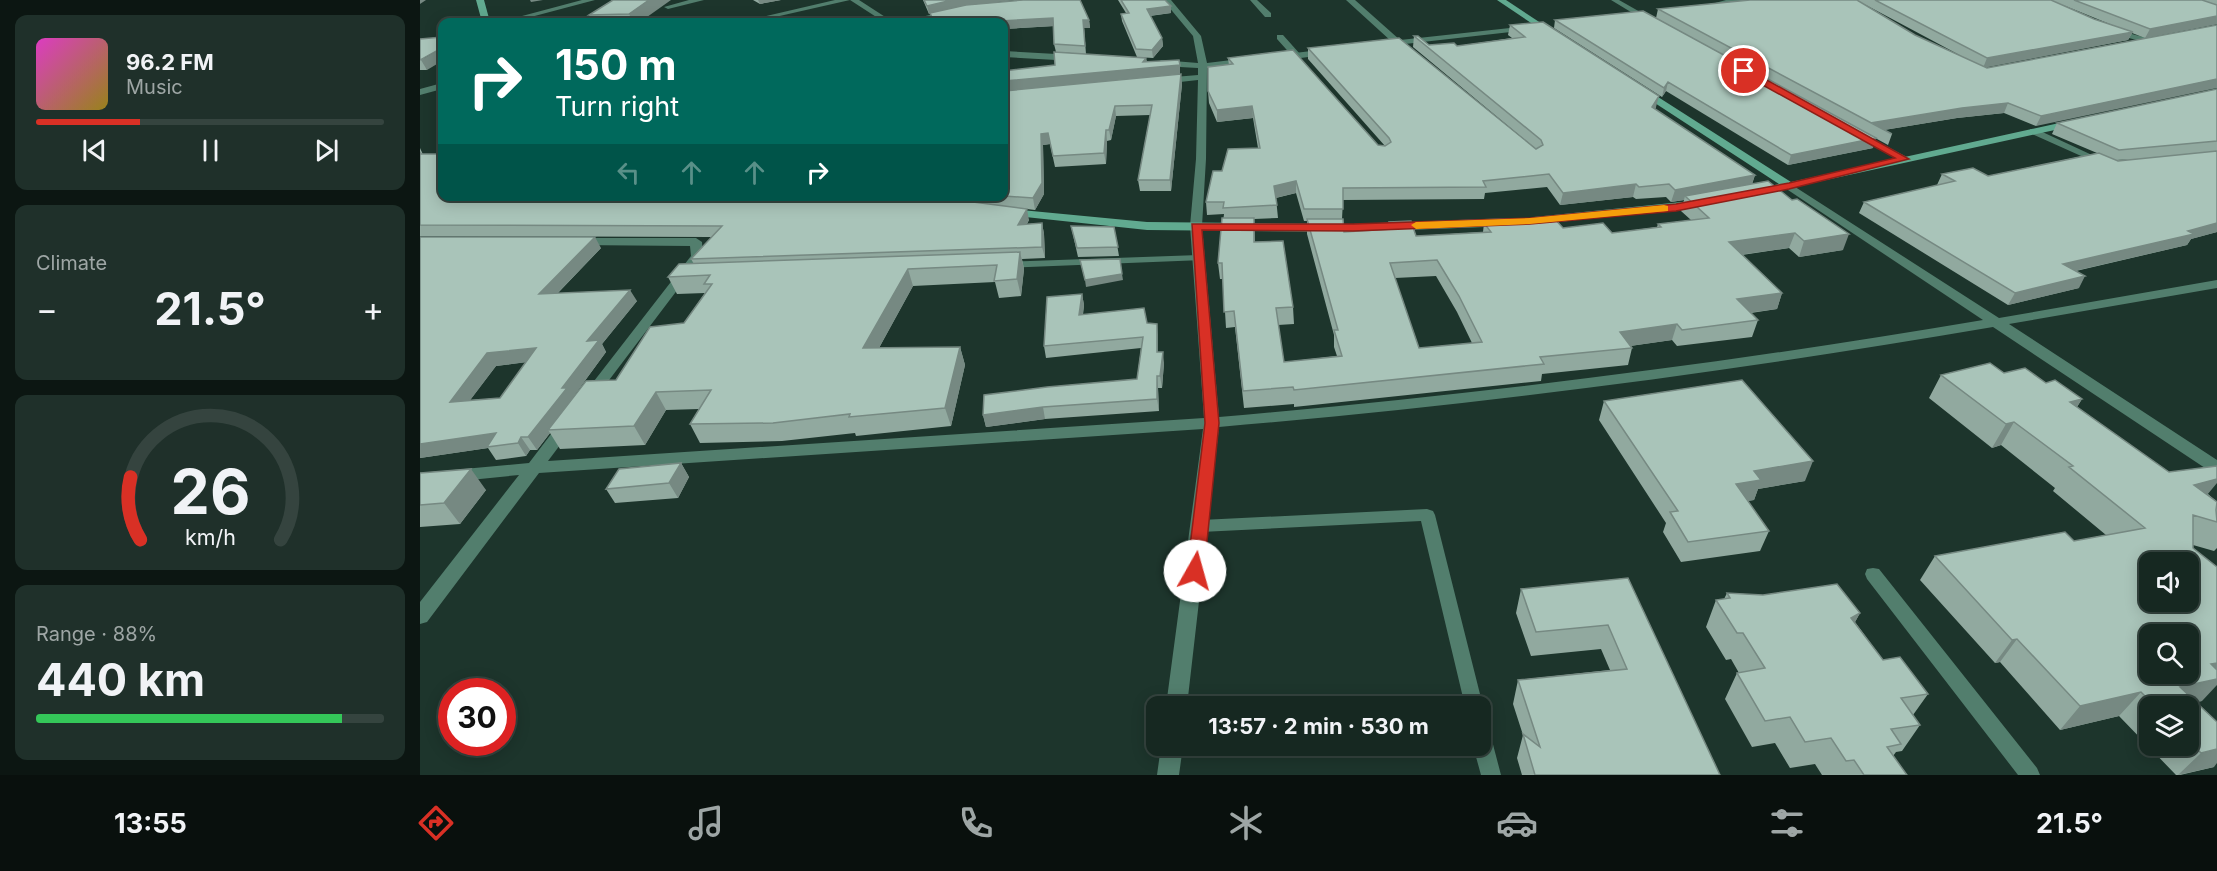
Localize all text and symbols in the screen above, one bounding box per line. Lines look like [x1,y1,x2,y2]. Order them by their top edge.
text: 150 m [555,39,677,90]
icon: right [456,42,534,120]
pin [1718,45,1769,96]
text: 96.2 FM [126,49,214,75]
icon: arrive [1727,54,1760,87]
text: Music [126,75,183,99]
text: Turn right [555,90,679,123]
icon: previous [78,134,111,167]
icon: pause [194,134,227,167]
icon: next [310,134,343,167]
icon: left [612,156,645,189]
icon: ahead [675,156,708,189]
icon: ahead [738,156,771,189]
icon: right [801,156,834,189]
text: Climate [36,251,107,275]
text: 21.5° [154,281,266,336]
text: − [36,289,58,329]
text: + [362,289,384,329]
text: 26 [170,454,250,529]
text: km/h [185,524,235,550]
position arrow [1163,539,1227,603]
map controls [2139,552,2199,756]
button: sound [2139,552,2199,612]
text: Range · 88% [36,622,157,646]
button: search [2139,624,2199,684]
text: 440 km [36,652,205,707]
speed limit sign: 30 [438,678,516,756]
button: layers [2139,696,2199,756]
text: 13:57 · 2 min · 530 m [1208,713,1429,739]
icon: directions [415,802,457,844]
icon: music [685,802,727,844]
icon: phone [955,802,997,844]
icon: climate [1225,802,1267,844]
icon: car [1496,802,1538,844]
icon: filters [1766,802,1808,844]
text: 13:55 [114,807,187,840]
text: 21.5° [2036,807,2103,840]

